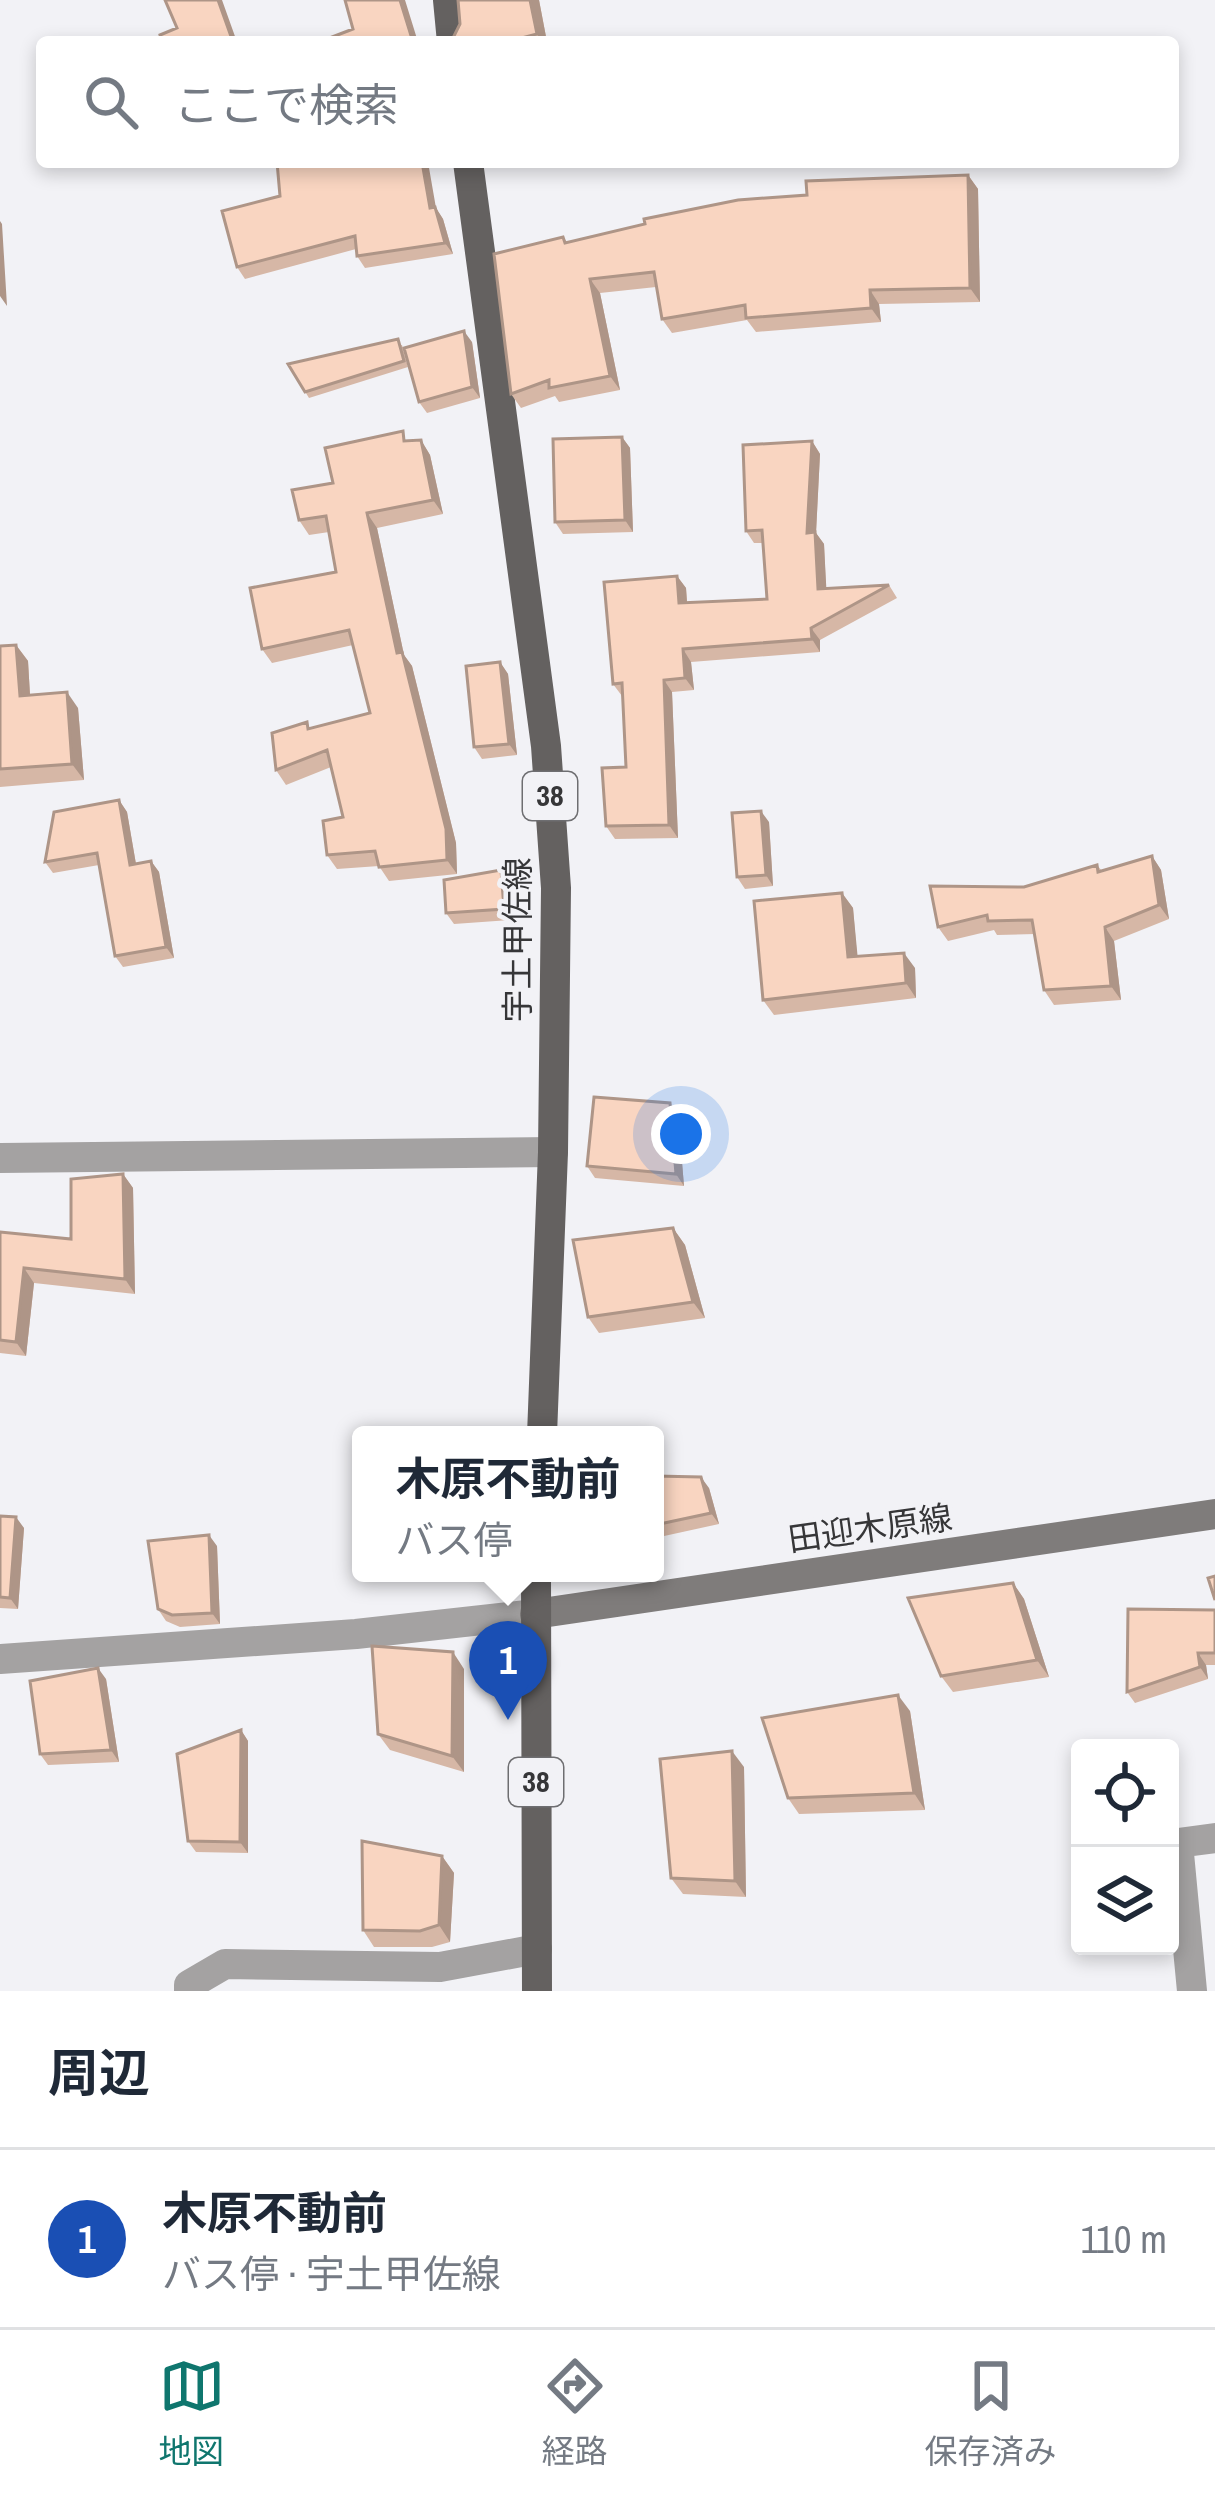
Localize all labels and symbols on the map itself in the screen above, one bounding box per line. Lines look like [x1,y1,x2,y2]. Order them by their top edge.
road number: 38 [523,772,577,820]
street label: 宇土甲佐線 [495,858,539,1023]
your location [651,1104,711,1164]
street label: 田迎木原線 [785,1495,955,1561]
pin: 1 [469,1621,547,1720]
road number: 38 [509,1758,563,1806]

